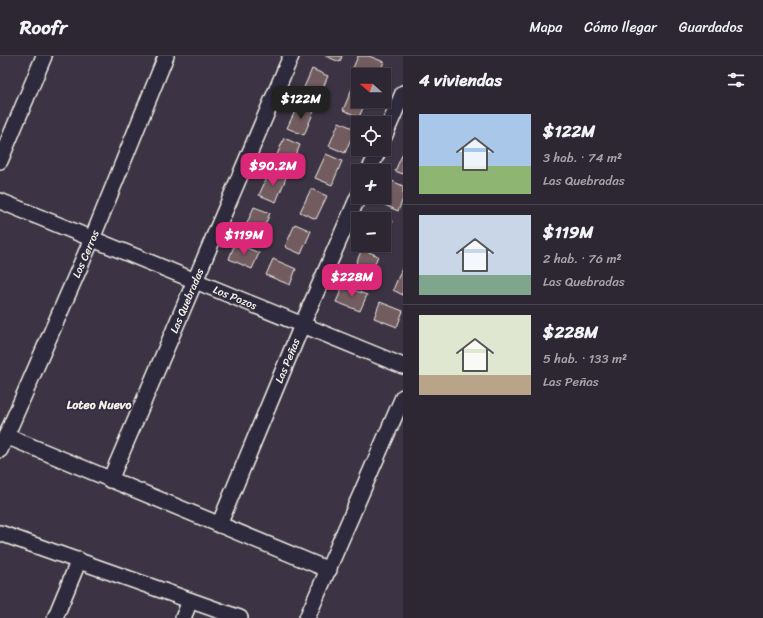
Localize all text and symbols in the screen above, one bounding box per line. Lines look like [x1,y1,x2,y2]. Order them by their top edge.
text: Roofr [20,11,67,44]
text: Mapa [529,15,562,40]
text: Cómo llegar [584,15,657,40]
text: Guardados [679,15,743,40]
text: 4 viviendas [419,65,502,95]
north arrow [351,68,391,108]
map controls [351,68,391,252]
icon: filters [725,69,747,91]
pin: $122M [273,86,329,120]
text: $122M [281,87,321,110]
button: locate [351,116,391,156]
text: $122M [543,116,595,146]
icon: home [451,130,499,178]
text: 3 hab. · 74 m² [543,146,622,169]
pin: $90.2M [240,153,306,187]
text: $90.2M [250,154,296,177]
button: + [351,164,391,204]
text: Las Quebradas [543,169,625,192]
button: − [351,212,391,252]
text: $119M [543,217,593,247]
pin: $119M [216,222,272,256]
text: $119M [225,223,263,246]
street label: Los Cerros [67,226,105,281]
icon: home [451,231,499,279]
text: 2 hab. · 76 m² [543,247,622,270]
street label: Las Quebradas [164,264,209,336]
pin: $228M [324,264,380,298]
text: $228M [331,265,373,288]
text: Las Quebradas [543,270,625,293]
street label: Los Pozos [210,280,260,315]
text: $228M [543,317,598,347]
icon: home [451,331,499,379]
street label: Las Peñas [269,334,305,386]
text: 5 hab. · 133 m² [543,347,627,370]
text: Las Peñas [543,370,599,393]
district label: Loteo Nuevo [67,394,131,416]

